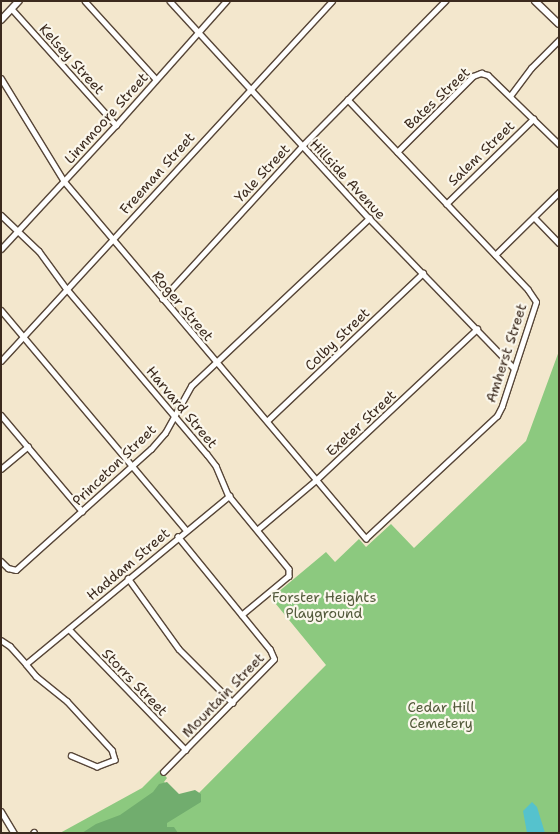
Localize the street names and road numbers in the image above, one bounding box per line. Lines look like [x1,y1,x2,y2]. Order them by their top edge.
street label: Kelsey Street [36,20,108,98]
street label: Bates Street [401,64,473,132]
street label: Linnmoore Street [61,69,151,167]
street label: Salem Street [444,117,518,189]
street label: Freeman Street [116,129,198,217]
street label: Hillside Avenue [307,135,389,223]
street label: Yale Street [231,140,293,206]
street label: Roger Street [149,267,217,345]
street label: Amherst Street [482,301,530,405]
street label: Colby Street [301,304,373,374]
street label: Harvard Street [143,363,221,451]
street label: Exeter Street [323,386,399,460]
street label: Princeton Street [69,421,159,509]
street label: Haddam Street [83,524,173,604]
street label: Storrs Street [99,645,171,719]
street label: Mountain Street [178,649,268,741]

